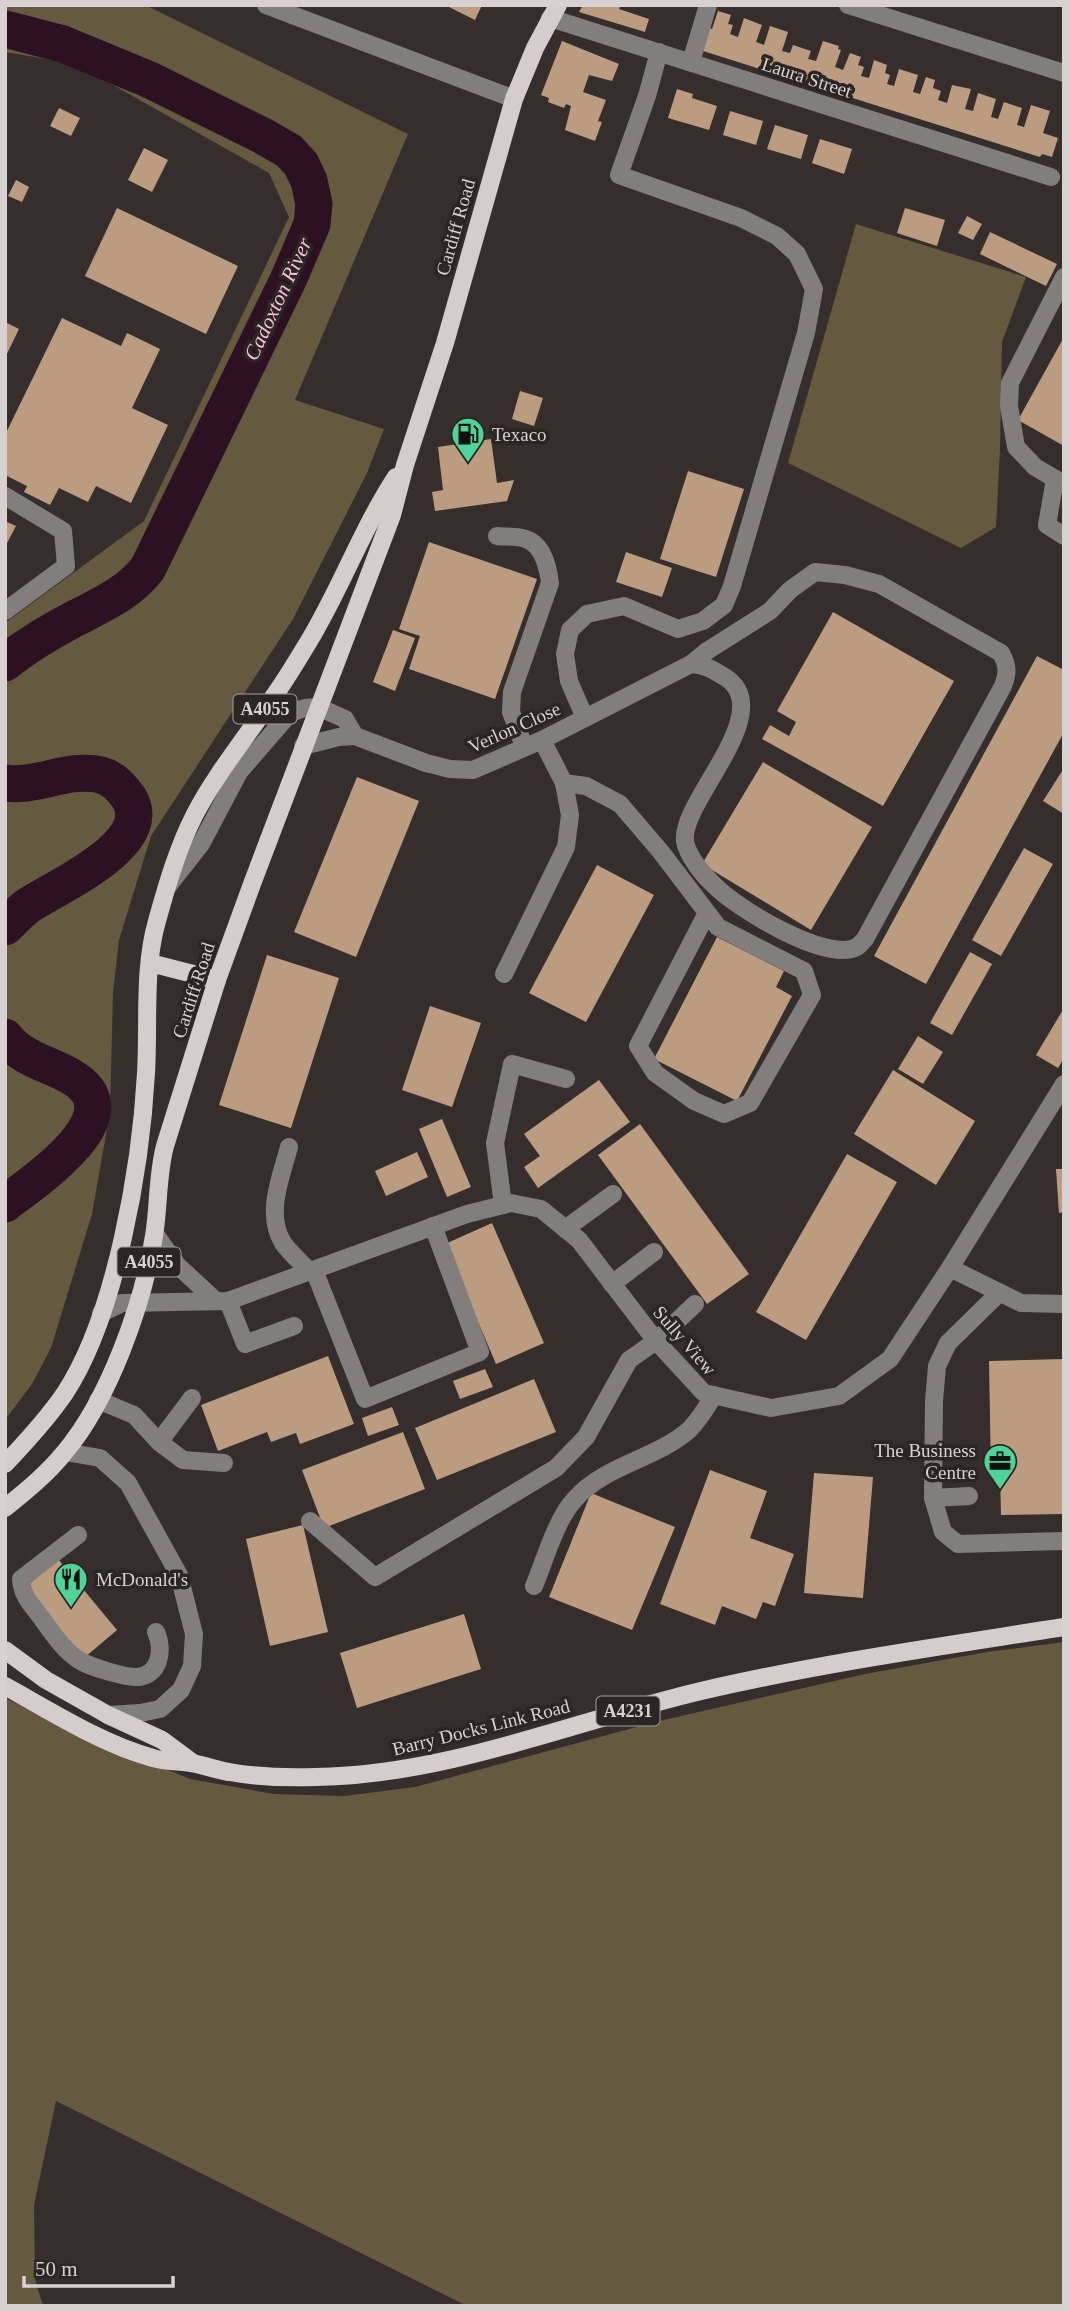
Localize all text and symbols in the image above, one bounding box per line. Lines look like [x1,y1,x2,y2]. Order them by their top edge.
street label: Laura Street [759,53,855,102]
street label: Cardiff Road [432,176,479,278]
water label: Cadoxton River [239,233,317,364]
fuel station icon: Texaco [449,415,487,464]
place label: Texaco [492,424,547,445]
road number: A4055 [233,694,296,724]
street label: Verlon Close [465,698,564,757]
street label: Cardiff Road [168,939,219,1041]
road number: A4055 [118,1247,180,1276]
street label: Sully View [649,1302,720,1379]
place label: The Business Centre [874,1440,976,1483]
office icon: The Business Centre [981,1442,1019,1491]
restaurant icon: McDonald's [52,1560,90,1609]
place label: McDonald's [96,1569,188,1590]
street label: Barry Docks Link Road [390,1695,572,1760]
road number: A4231 [596,1696,660,1726]
scale bar [24,2244,173,2288]
text: 50 m [35,2257,78,2281]

